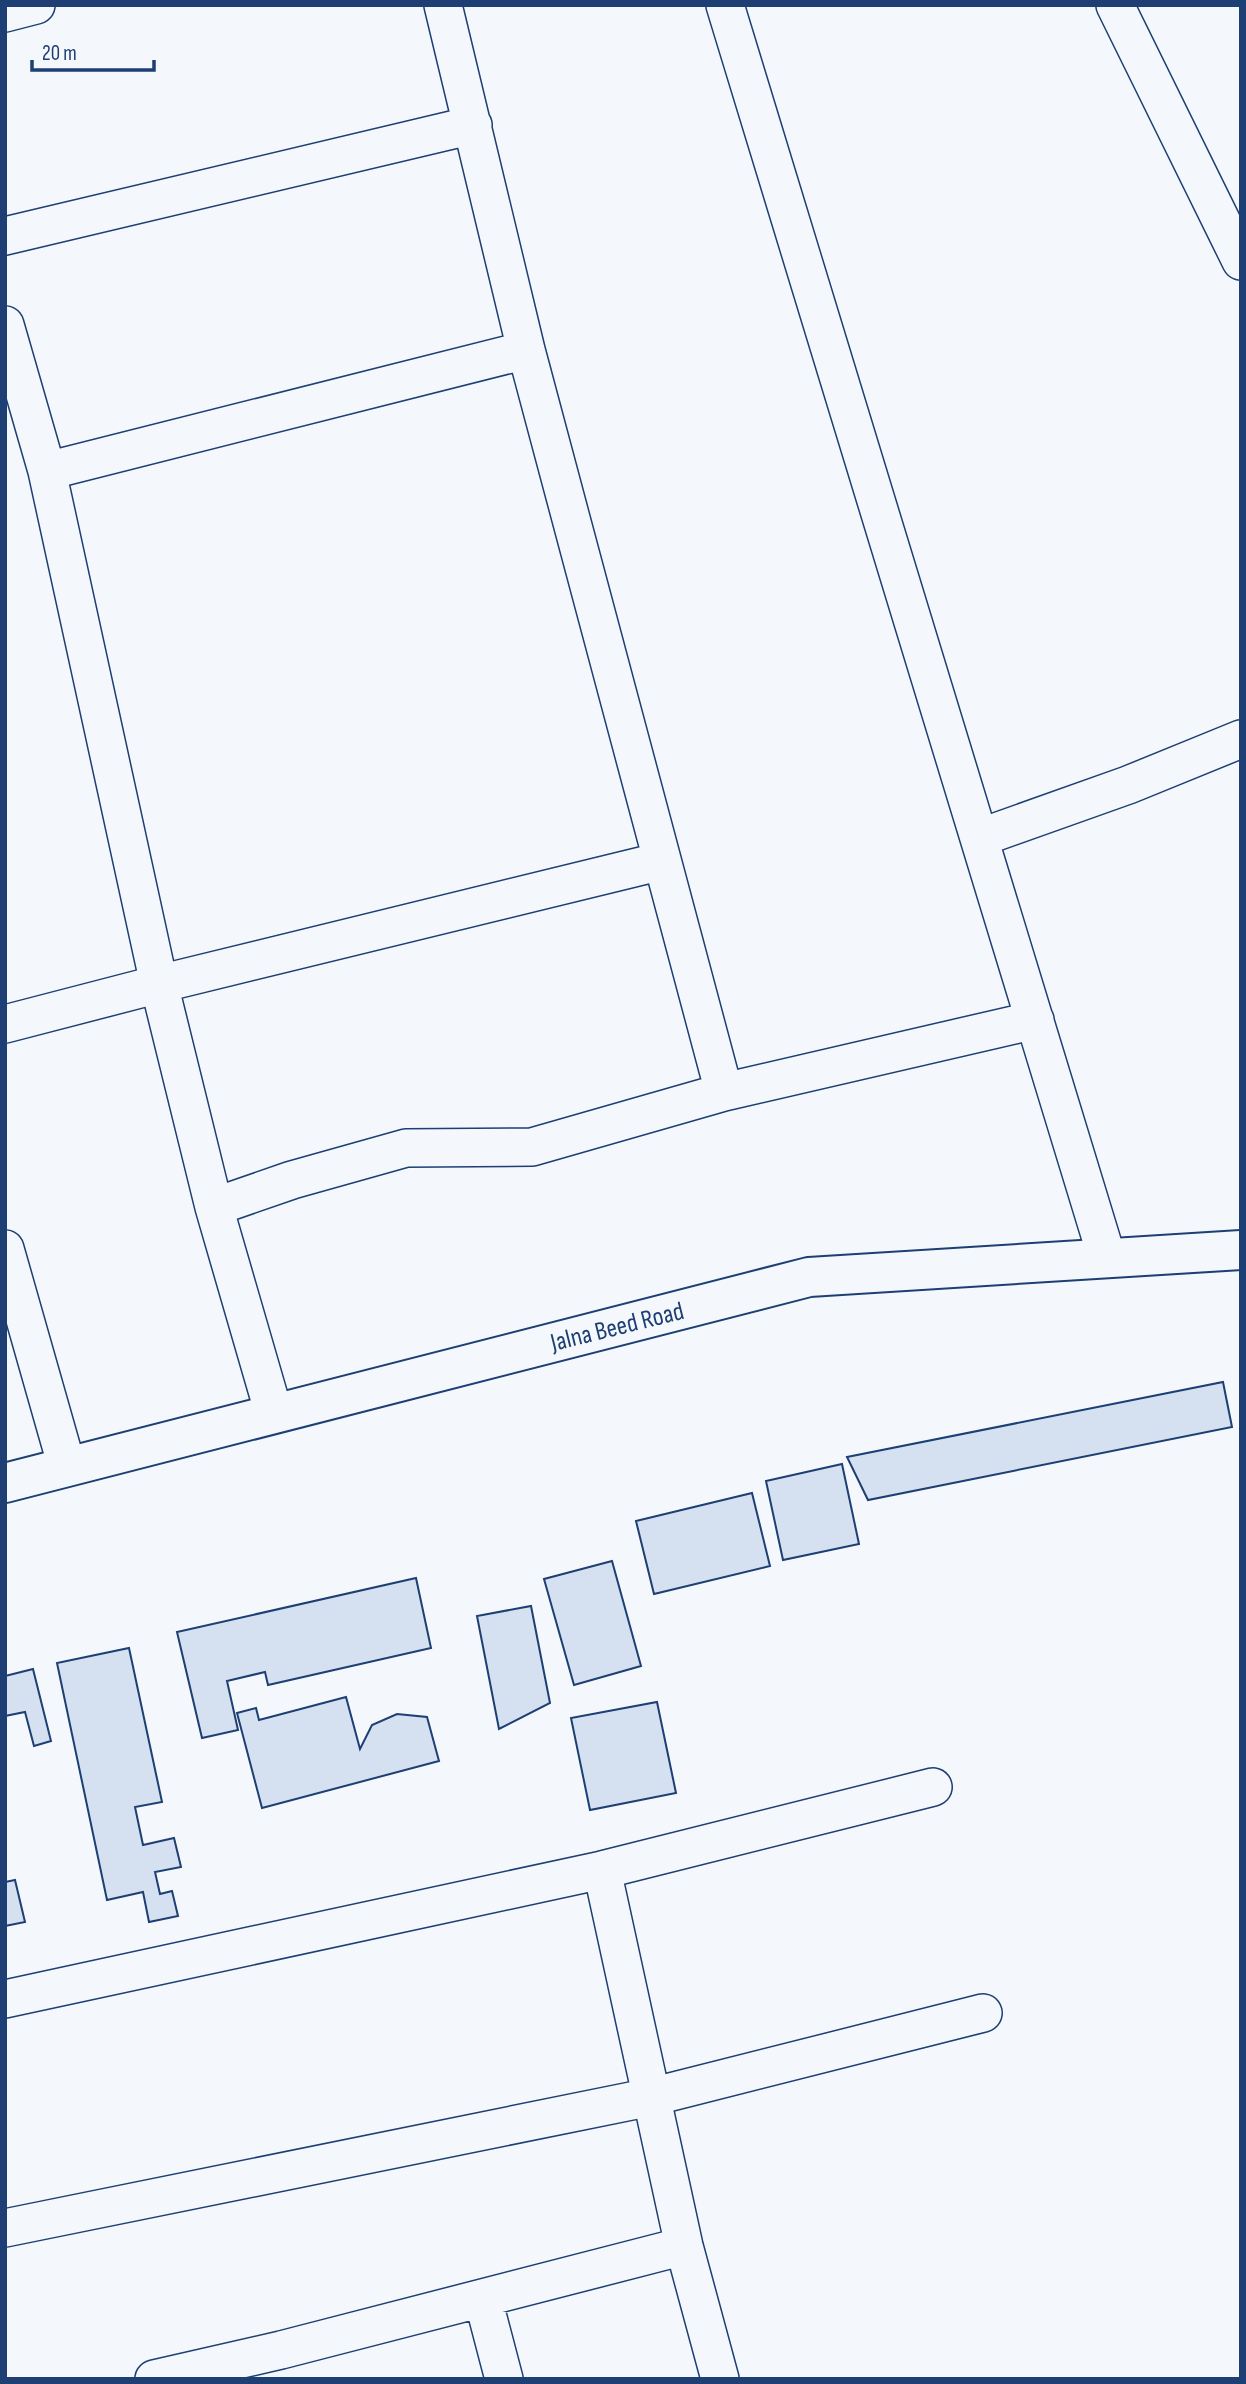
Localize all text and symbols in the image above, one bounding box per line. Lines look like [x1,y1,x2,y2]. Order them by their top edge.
scale bar [32,28,154,72]
text: 20 m [42,41,77,66]
street label: Jalna Beed Road [547,1296,687,1359]

